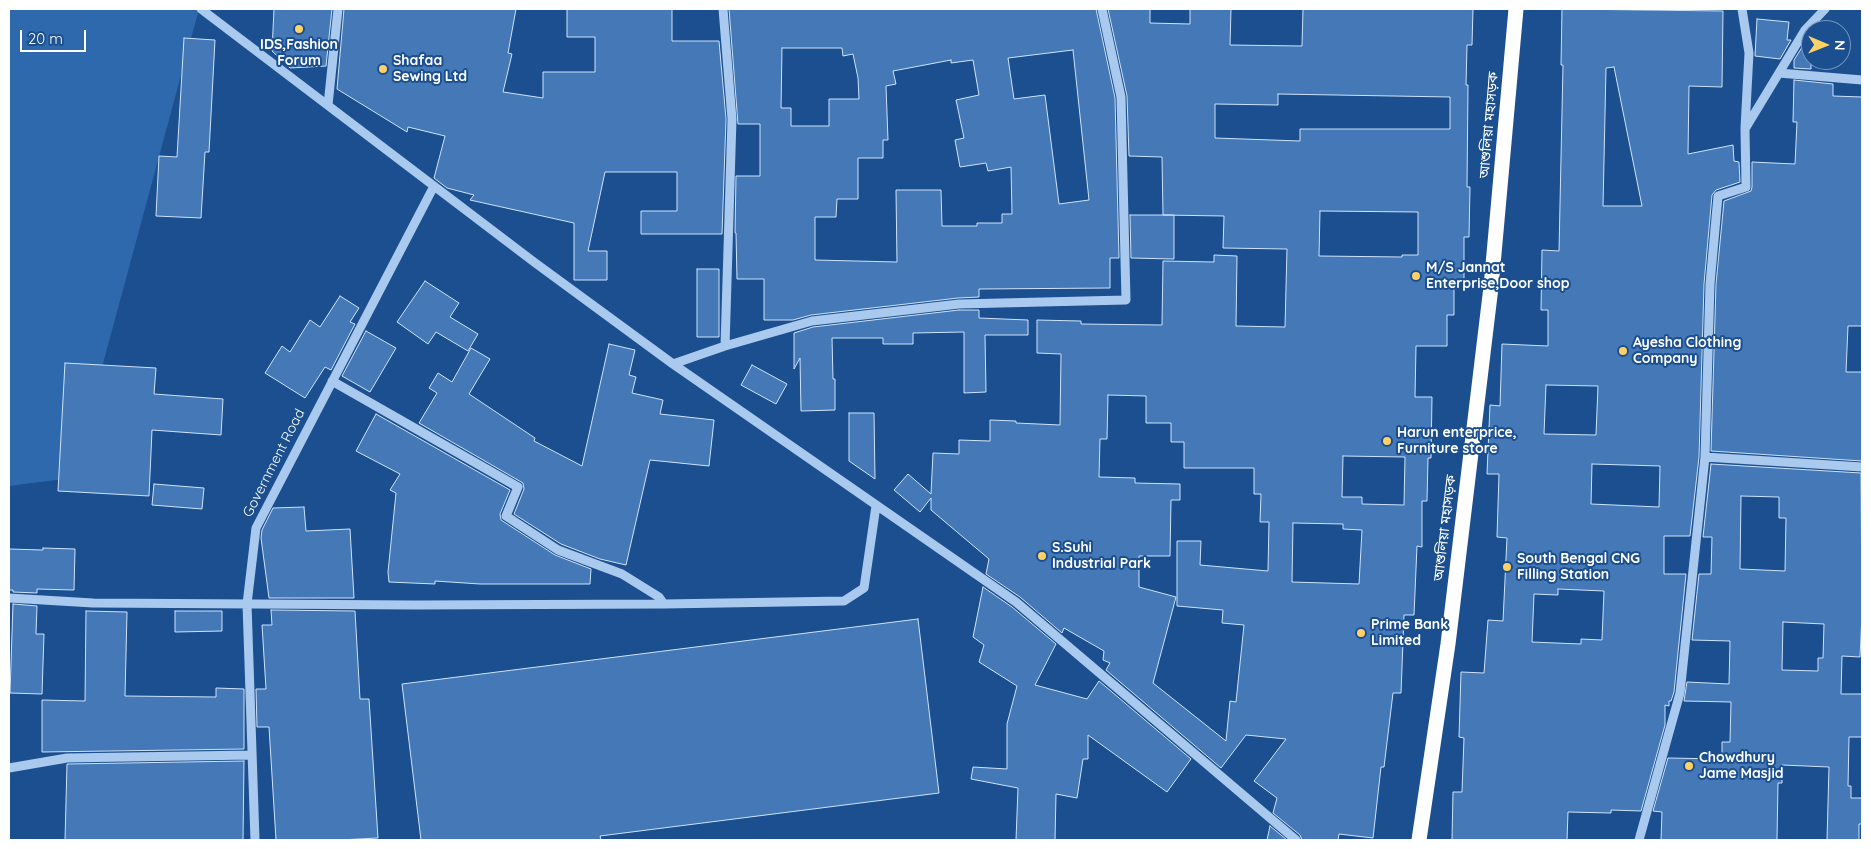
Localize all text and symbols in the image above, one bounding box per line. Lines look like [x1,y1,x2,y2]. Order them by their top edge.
scale bar [22,20,89,52]
north arrow [1801,20,1851,70]
marker: IDS,Fashion Forum [293,23,305,35]
text: 20 m [28,29,63,48]
place label: IDS,Fashion Forum [260,37,338,70]
text: N [1831,40,1849,51]
place label: Shafaa Sewing Ltd [393,53,467,85]
marker: Shafaa Sewing Ltd [377,63,389,75]
street label: আশুলিয়া মহাসড়ক [1476,71,1502,179]
place label: M/S Jannat Enterprise,Door shop [1426,260,1569,292]
marker: M/S Jannat Enterprise,Door shop [1410,270,1422,282]
place label: Ayesha Clothing Company [1633,335,1741,368]
marker: Ayesha Clothing Company [1617,345,1629,357]
street label: Government Road [240,406,308,520]
place label: Harun enterprice, Furniture store [1397,425,1517,458]
marker: Harun enterprice, Furniture store [1381,435,1393,447]
street label: আশুলিয়া মহাসড়ক [1430,474,1460,582]
place label: S.Suhi Industrial Park [1052,540,1151,572]
marker: S.Suhi Industrial Park [1036,550,1048,562]
place label: South Bengal CNG Filling Station [1517,551,1640,584]
marker: South Bengal CNG Filling Station [1501,561,1513,573]
place label: Prime Bank Limited [1371,617,1448,650]
marker: Prime Bank Limited [1355,627,1367,639]
place label: Chowdhury Jame Masjid [1699,750,1784,782]
marker: Chowdhury Jame Masjid [1683,760,1695,772]

